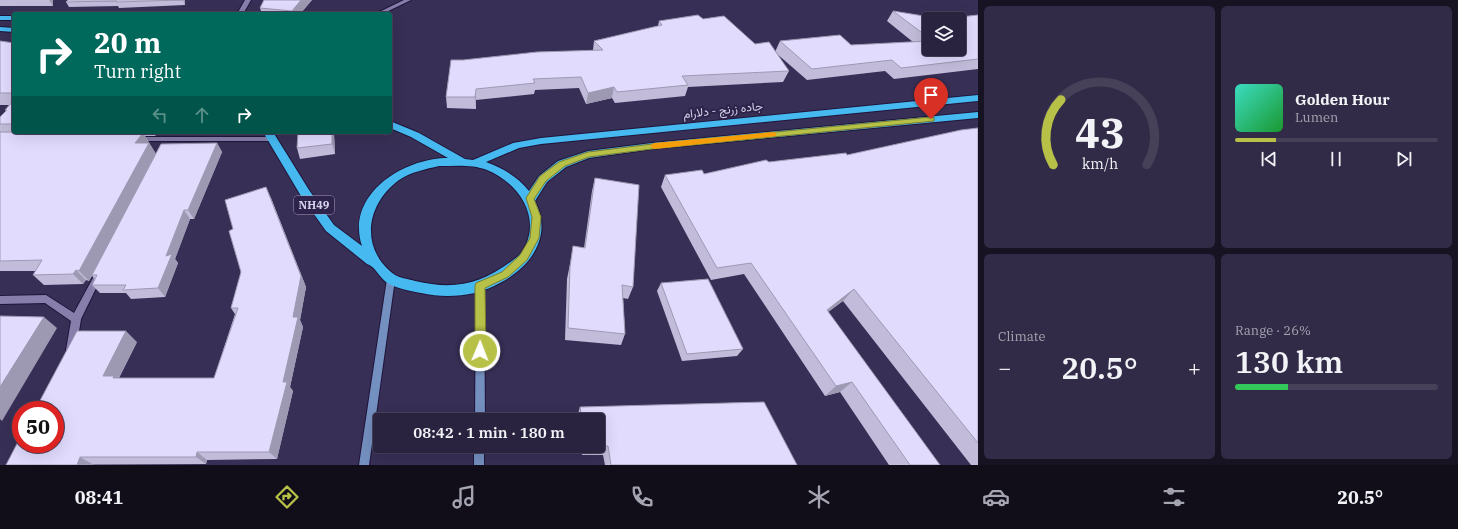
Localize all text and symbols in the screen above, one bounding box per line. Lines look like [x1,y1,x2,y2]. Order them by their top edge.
map controls [922,12,966,56]
button: layers [922,12,966,56]
text: 20 m [94,24,161,61]
icon: right [28,28,80,80]
text: Turn right [94,60,181,83]
pin [914,78,948,119]
icon: arrive [920,84,942,106]
text: Golden Hour [1295,90,1390,109]
street label: جاده زرنج - دلارام [682,98,764,123]
icon: left [149,104,171,126]
icon: ahead [191,104,213,126]
icon: right [233,104,255,126]
text: 43 [1075,105,1124,159]
text: Lumen [1295,109,1338,126]
icon: previous [1258,148,1280,170]
icon: pause [1325,148,1347,170]
icon: next [1393,148,1415,170]
text: km/h [1081,153,1118,172]
road number: NH49 [294,196,334,214]
text: Range · 26% [1235,322,1311,339]
text: Climate [998,328,1045,345]
position arrow [459,330,501,372]
text: 130 km [1235,342,1343,381]
text: 20.5° [1061,348,1138,387]
text: − [998,353,1011,382]
text: + [1188,353,1201,382]
speed limit sign: 50 [12,401,64,453]
text: 08:42 · 1 min · 180 m [413,423,565,442]
icon: directions [273,483,301,511]
icon: music [450,483,478,511]
icon: phone [628,483,656,511]
icon: climate [805,483,833,511]
icon: car [982,483,1010,511]
icon: filters [1160,483,1188,511]
text: 08:41 [75,486,123,509]
text: 20.5° [1337,486,1383,509]

